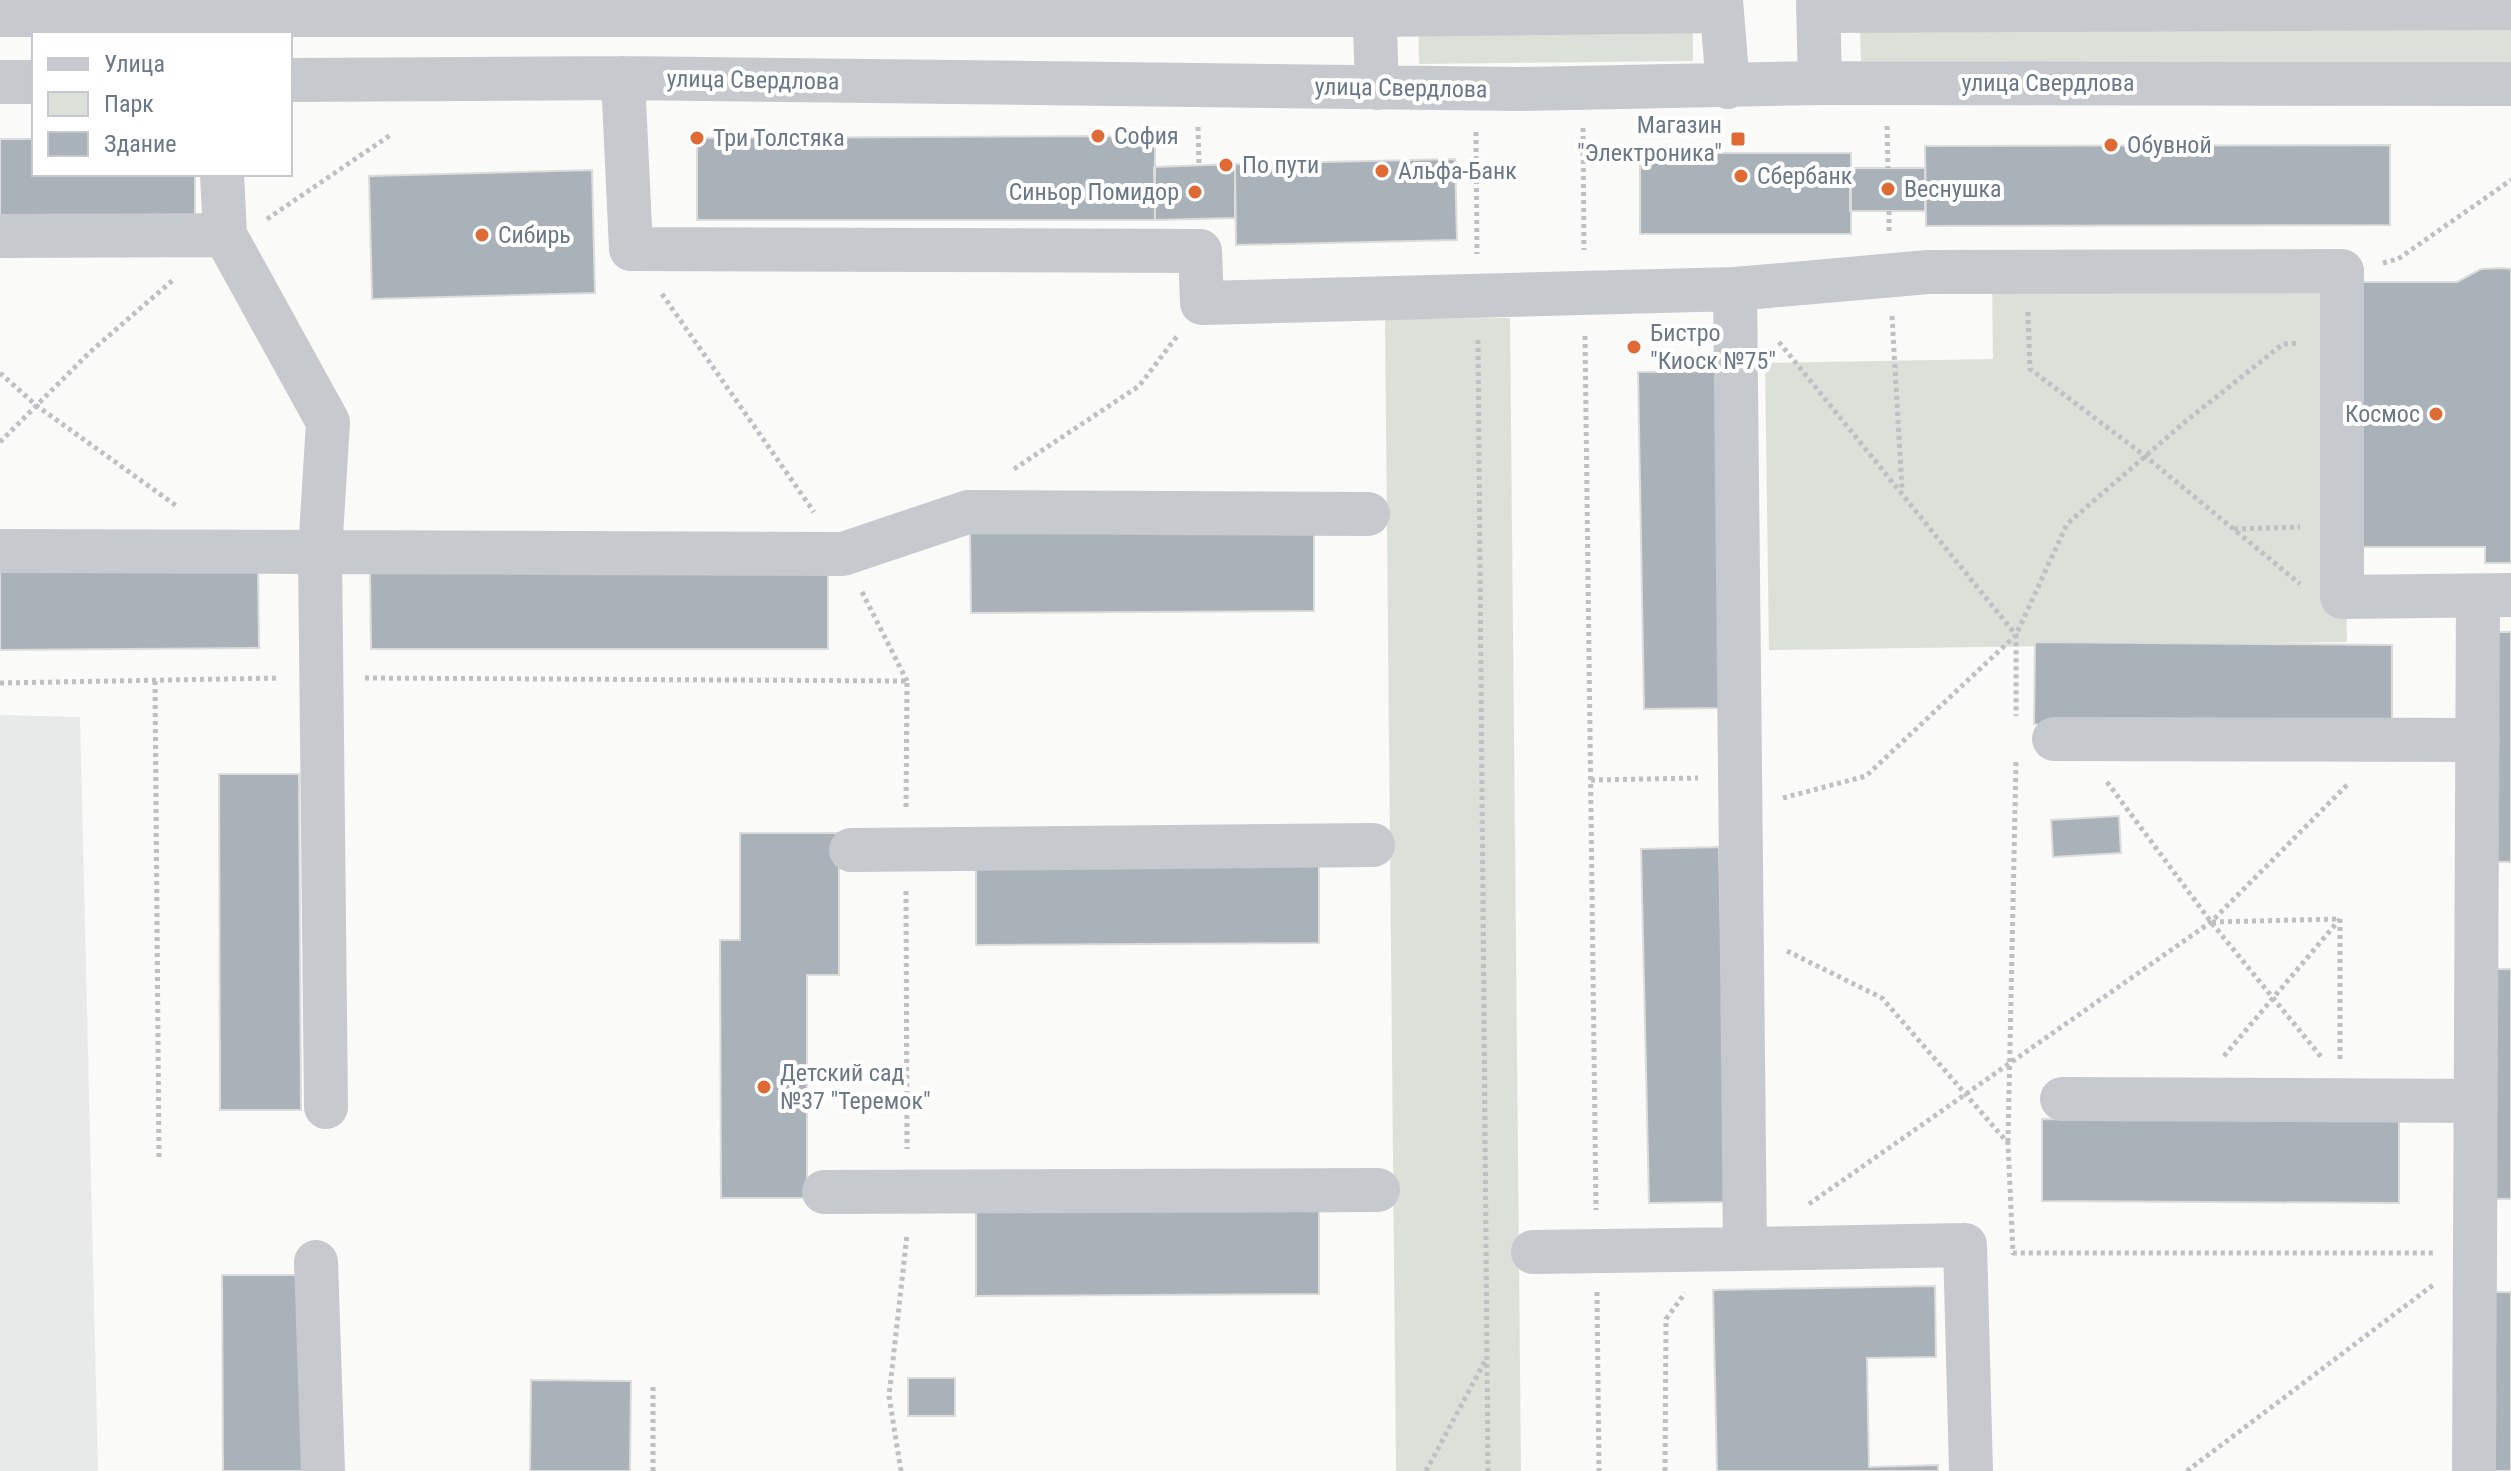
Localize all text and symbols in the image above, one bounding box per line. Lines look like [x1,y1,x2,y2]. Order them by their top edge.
legend [32,32,292,176]
text: Улица [104,50,165,78]
street label: улица Свердлова [666,64,840,96]
street label: улица Свердлова [1962,69,2134,97]
street label: улица Свердлова [1314,72,1488,104]
text: Парк [104,90,154,118]
place label: Магазин "Электроника" [1577,111,1722,167]
place label: София [1114,122,1179,150]
place label: Три Толстяка [713,124,845,152]
marker: София [1089,127,1107,145]
marker: Три Толстяка [688,129,706,147]
text: Здание [104,130,176,158]
marker: Магазин "Электроника" [1729,130,1747,148]
place label: Обувной [2127,131,2212,159]
marker: Обувной [2102,136,2120,154]
place label: По пути [1242,151,1319,179]
marker: По пути [1217,156,1235,174]
place label: Альфа-Банк [1398,157,1517,185]
marker: Альфа-Банк [1373,162,1391,180]
place label: Сбербанк [1757,162,1853,190]
marker: Сбербанк [1732,167,1750,185]
place label: Веснушка [1904,175,2002,203]
place label: Синьор Помидор [1009,178,1179,206]
marker: Веснушка [1879,180,1897,198]
marker: Синьор Помидор [1186,183,1204,201]
place label: Сибирь [498,221,571,249]
marker: Сибирь [473,226,491,244]
place label: Бистро "Киоск №75" [1650,319,1776,375]
marker: Бистро "Киоск №75" [1625,338,1643,356]
place label: Космос [2345,400,2420,428]
marker: Космос [2427,405,2445,423]
place label: Детский сад №37 "Теремок" [780,1059,931,1115]
marker: Детский сад №37 "Теремок" [755,1078,773,1096]

